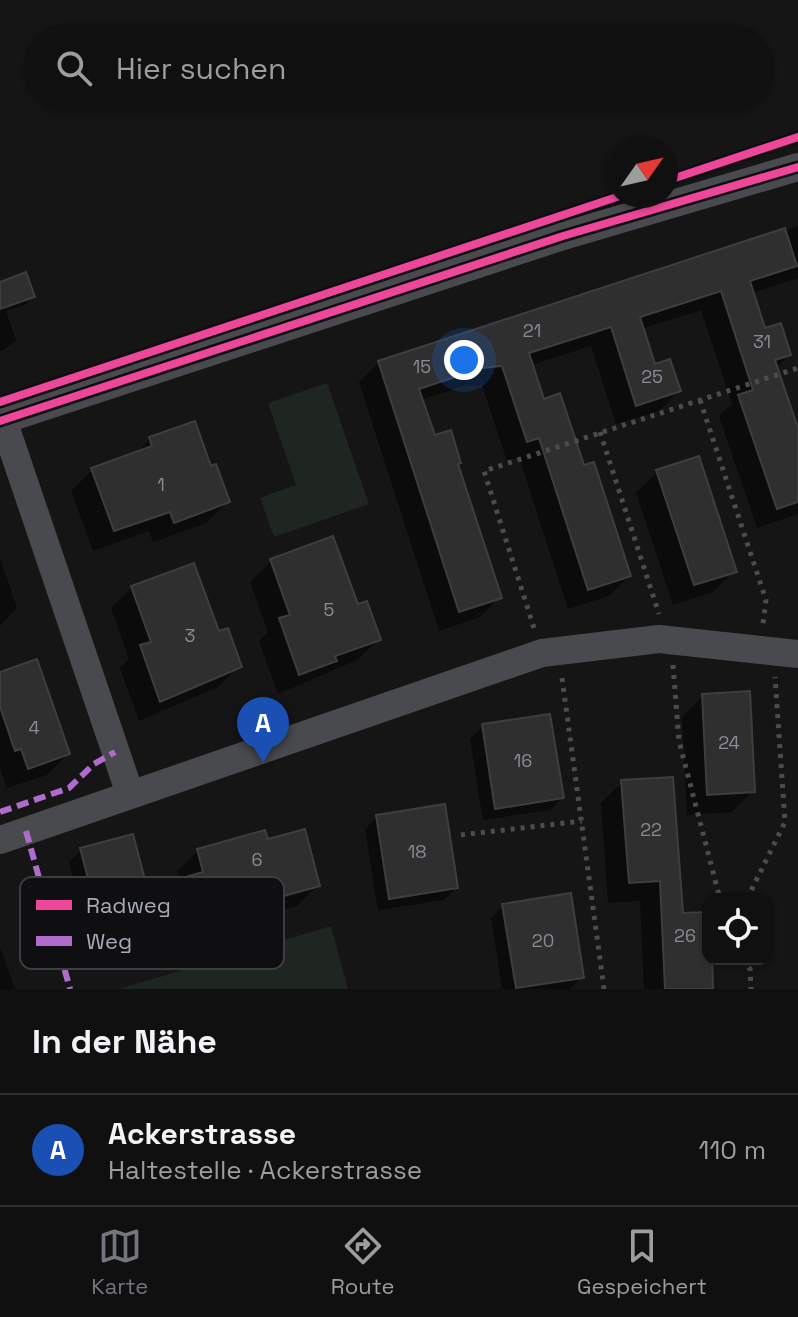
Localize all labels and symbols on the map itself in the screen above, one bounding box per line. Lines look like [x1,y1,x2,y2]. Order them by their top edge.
north arrow [606,136,678,208]
house number: 21 [523,319,541,342]
house number: 31 [753,330,771,353]
your location [444,340,484,380]
house number: 15 [413,355,431,378]
house number: 25 [641,365,663,388]
house number: 1 [157,473,165,496]
house number: 5 [324,598,334,621]
house number: 3 [185,624,195,647]
pin: A [237,697,289,763]
house number: 4 [28,716,40,739]
house number: 24 [718,731,740,754]
house number: 16 [514,749,532,772]
house number: 22 [640,818,662,841]
house number: 18 [408,840,426,863]
house number: 6 [251,848,263,871]
legend [20,877,284,969]
text: Radweg [86,891,171,919]
house number: 26 [674,924,696,947]
text: Weg [86,927,132,955]
house number: 20 [532,929,554,952]

